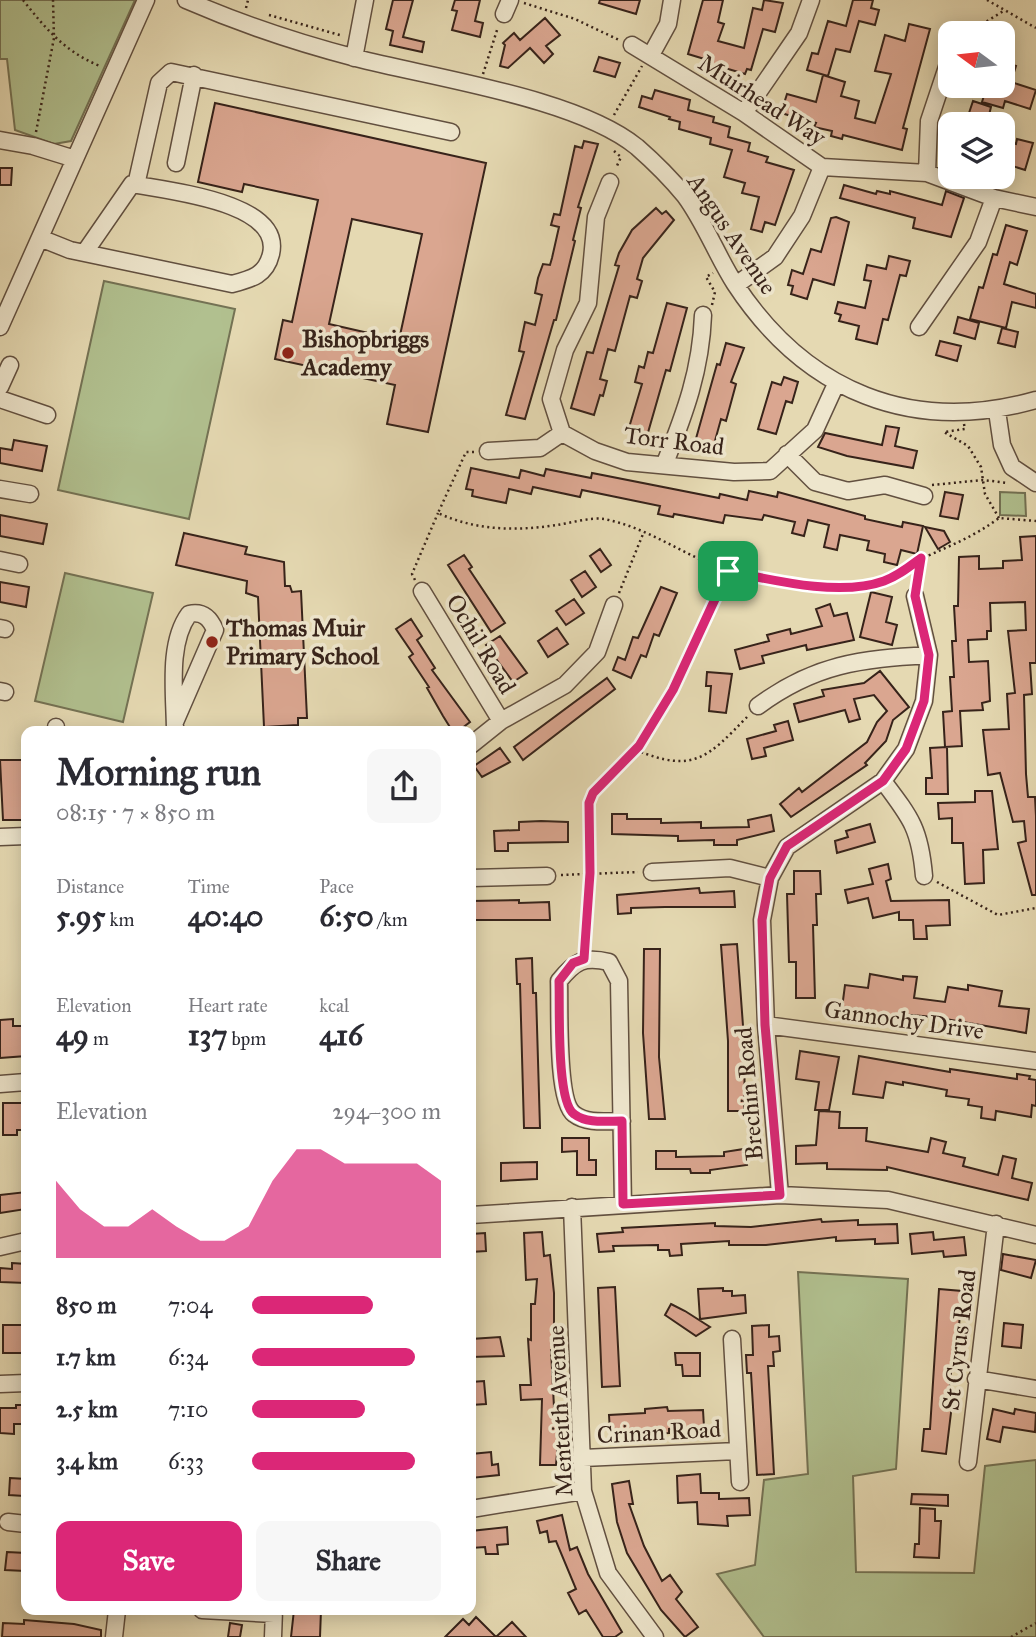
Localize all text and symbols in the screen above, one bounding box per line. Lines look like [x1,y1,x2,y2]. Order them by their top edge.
north arrow [938,21,1015,98]
map controls [938,21,1015,189]
street label: Muirhead Way [693,48,832,153]
button: layers [938,112,1015,189]
street label: Angus Avenue [680,167,783,300]
place label: Bishopbriggs Academy [300,324,429,382]
marker: Bishopbriggs Academy [280,345,296,361]
street label: Torr Road [622,420,726,462]
pin [698,541,758,601]
icon: arrive [709,552,747,590]
street label: Ochil Road [440,589,522,699]
place label: Thomas Muir Primary School [225,613,380,671]
marker: Thomas Muir Primary School [204,634,220,650]
text: Morning run [56,749,261,795]
button: share [367,749,441,823]
text: 08:15 · 7 × 850 m [56,798,215,826]
text: Distance [56,875,124,898]
text: Time [188,875,230,898]
text: Pace [319,875,354,898]
text: 5.95 [56,898,105,934]
text: 40:40 [188,898,264,934]
text: 6:50 [319,898,374,934]
text: km [105,908,134,931]
text: /km [374,908,408,931]
text: Elevation [56,994,131,1017]
text: Heart rate [188,994,268,1017]
text: kcal [319,994,349,1017]
street label: Gannochy Drive [822,994,986,1046]
text: 49 [56,1017,89,1053]
text: 137 [188,1017,228,1053]
text: 416 [319,1017,363,1053]
street label: Brechin Road [728,1026,770,1162]
text: m [89,1027,109,1050]
text: bpm [228,1027,266,1050]
text: Elevation [56,1097,147,1125]
text: 294–300 m [332,1097,441,1125]
street label: St Cyrus Road [935,1268,983,1412]
text: 850 m [56,1291,117,1319]
text: 7:04 [168,1291,212,1319]
street label: Menteith Avenue [541,1325,579,1497]
text: 1.7 km [56,1343,116,1371]
text: 6:34 [168,1343,208,1371]
text: 2.5 km [56,1395,118,1423]
text: 7:10 [168,1395,208,1423]
street label: Crinan Road [596,1414,722,1450]
text: 3.4 km [56,1447,118,1475]
text: 6:33 [168,1447,204,1475]
button: Save [56,1521,242,1601]
button: Share [256,1521,441,1601]

